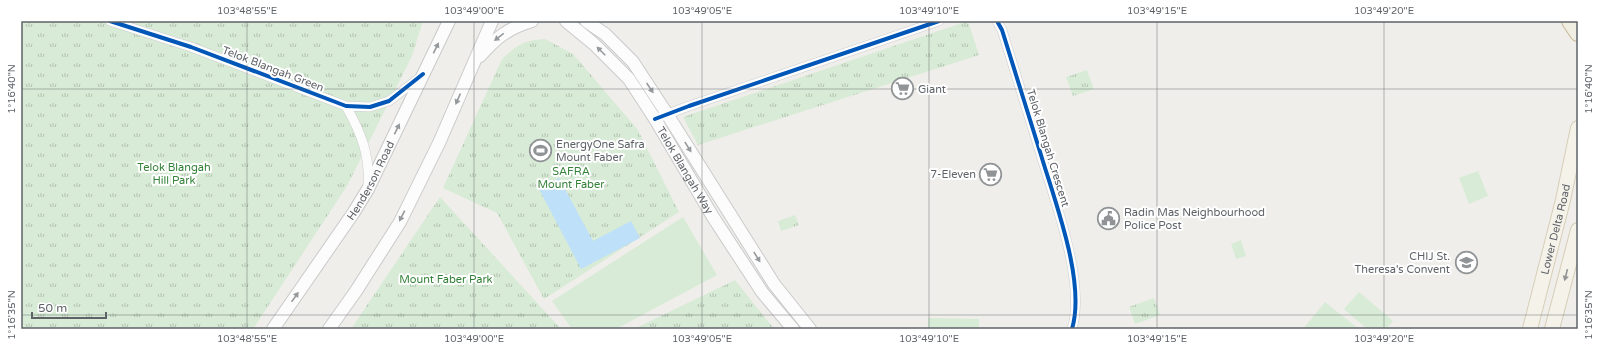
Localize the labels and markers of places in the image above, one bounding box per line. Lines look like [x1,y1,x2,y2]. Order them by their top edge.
supermarket icon: Giant [889,76,915,102]
place label: Giant [918,83,946,96]
sports icon: EnergyOne Safra Mount Faber [527,137,553,163]
place label: EnergyOne Safra Mount Faber [556,138,645,164]
supermarket icon: 7-Eleven [978,161,1004,187]
place label: 7-Eleven [930,168,976,181]
public building icon: Radin Mas Neighbourhood Police Post [1096,205,1122,231]
place label: Radin Mas Neighbourhood Police Post [1124,206,1265,232]
school or university icon: CHIJ St. Theresa's Convent [1453,249,1479,275]
place label: CHIJ St. Theresa's Convent [1355,250,1450,276]

